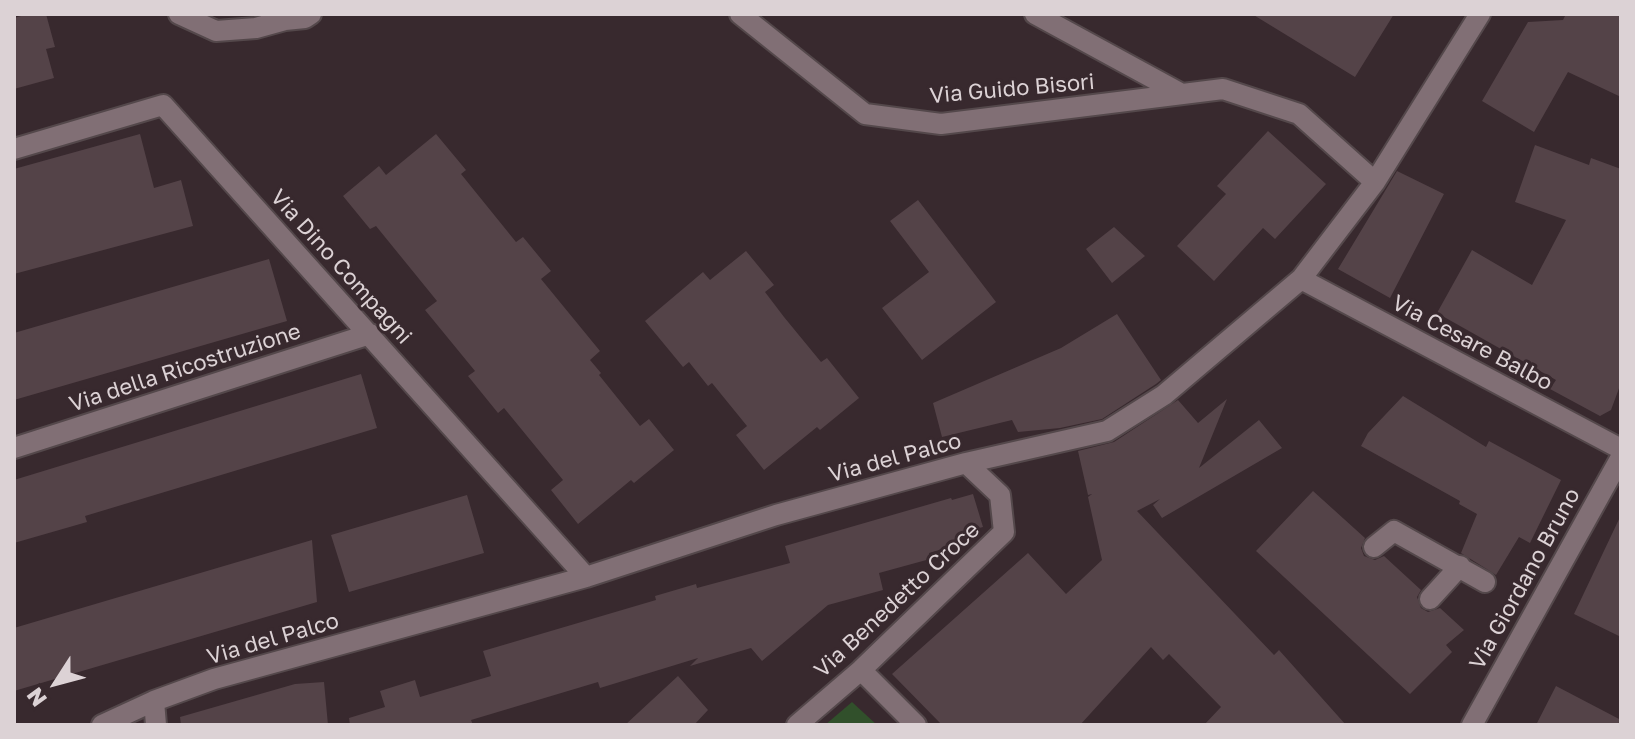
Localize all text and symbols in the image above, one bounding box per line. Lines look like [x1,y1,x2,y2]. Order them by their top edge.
street label: Via Guido Bisori [928,69,1096,109]
street label: Via Dino Compagni [265,184,417,350]
street label: Via Cesare Balbo [1387,290,1557,396]
street label: Via della Ricostruzione [66,318,304,418]
street label: Via del Palco [826,428,964,488]
street label: Via Giordano Bruno [1464,484,1586,674]
street label: Via Benedetto Croce [809,517,985,683]
street label: Via del Palco [204,608,342,670]
north arrow [16,643,96,723]
text: N [20,683,52,712]

